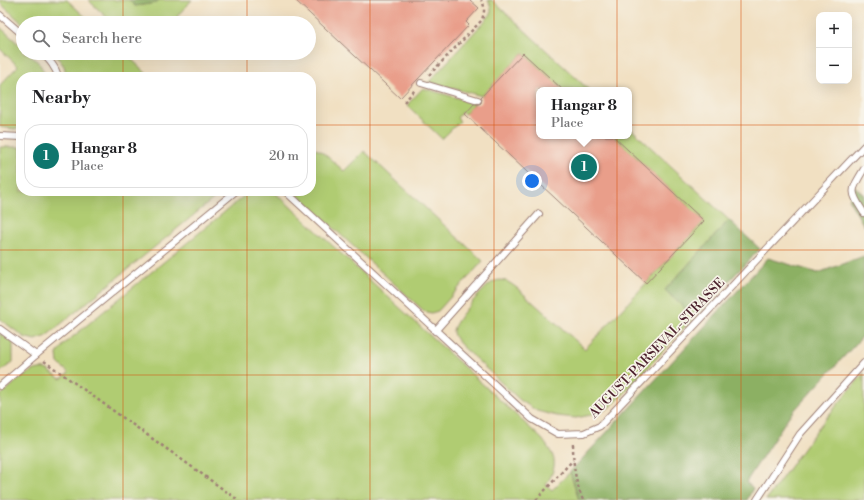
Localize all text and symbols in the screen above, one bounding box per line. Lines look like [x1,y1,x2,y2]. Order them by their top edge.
map controls [816,12,852,84]
button: + [816,12,852,48]
search box [16,16,316,60]
icon: search [30,27,52,49]
text: Search here [62,29,142,48]
button: − [816,48,852,84]
text: Nearby [32,87,91,109]
popup [536,87,632,139]
text: Hangar 8 [551,96,617,115]
text: Place [551,115,583,131]
text: Hangar 8 [71,139,137,158]
text: 1 [43,148,49,164]
text: 20 m [269,148,299,164]
pin: 1 [571,152,597,182]
text: Place [71,158,103,174]
your location [522,171,542,191]
street label: AUGUST-PARSEVAL-STRASSE [585,275,728,422]

